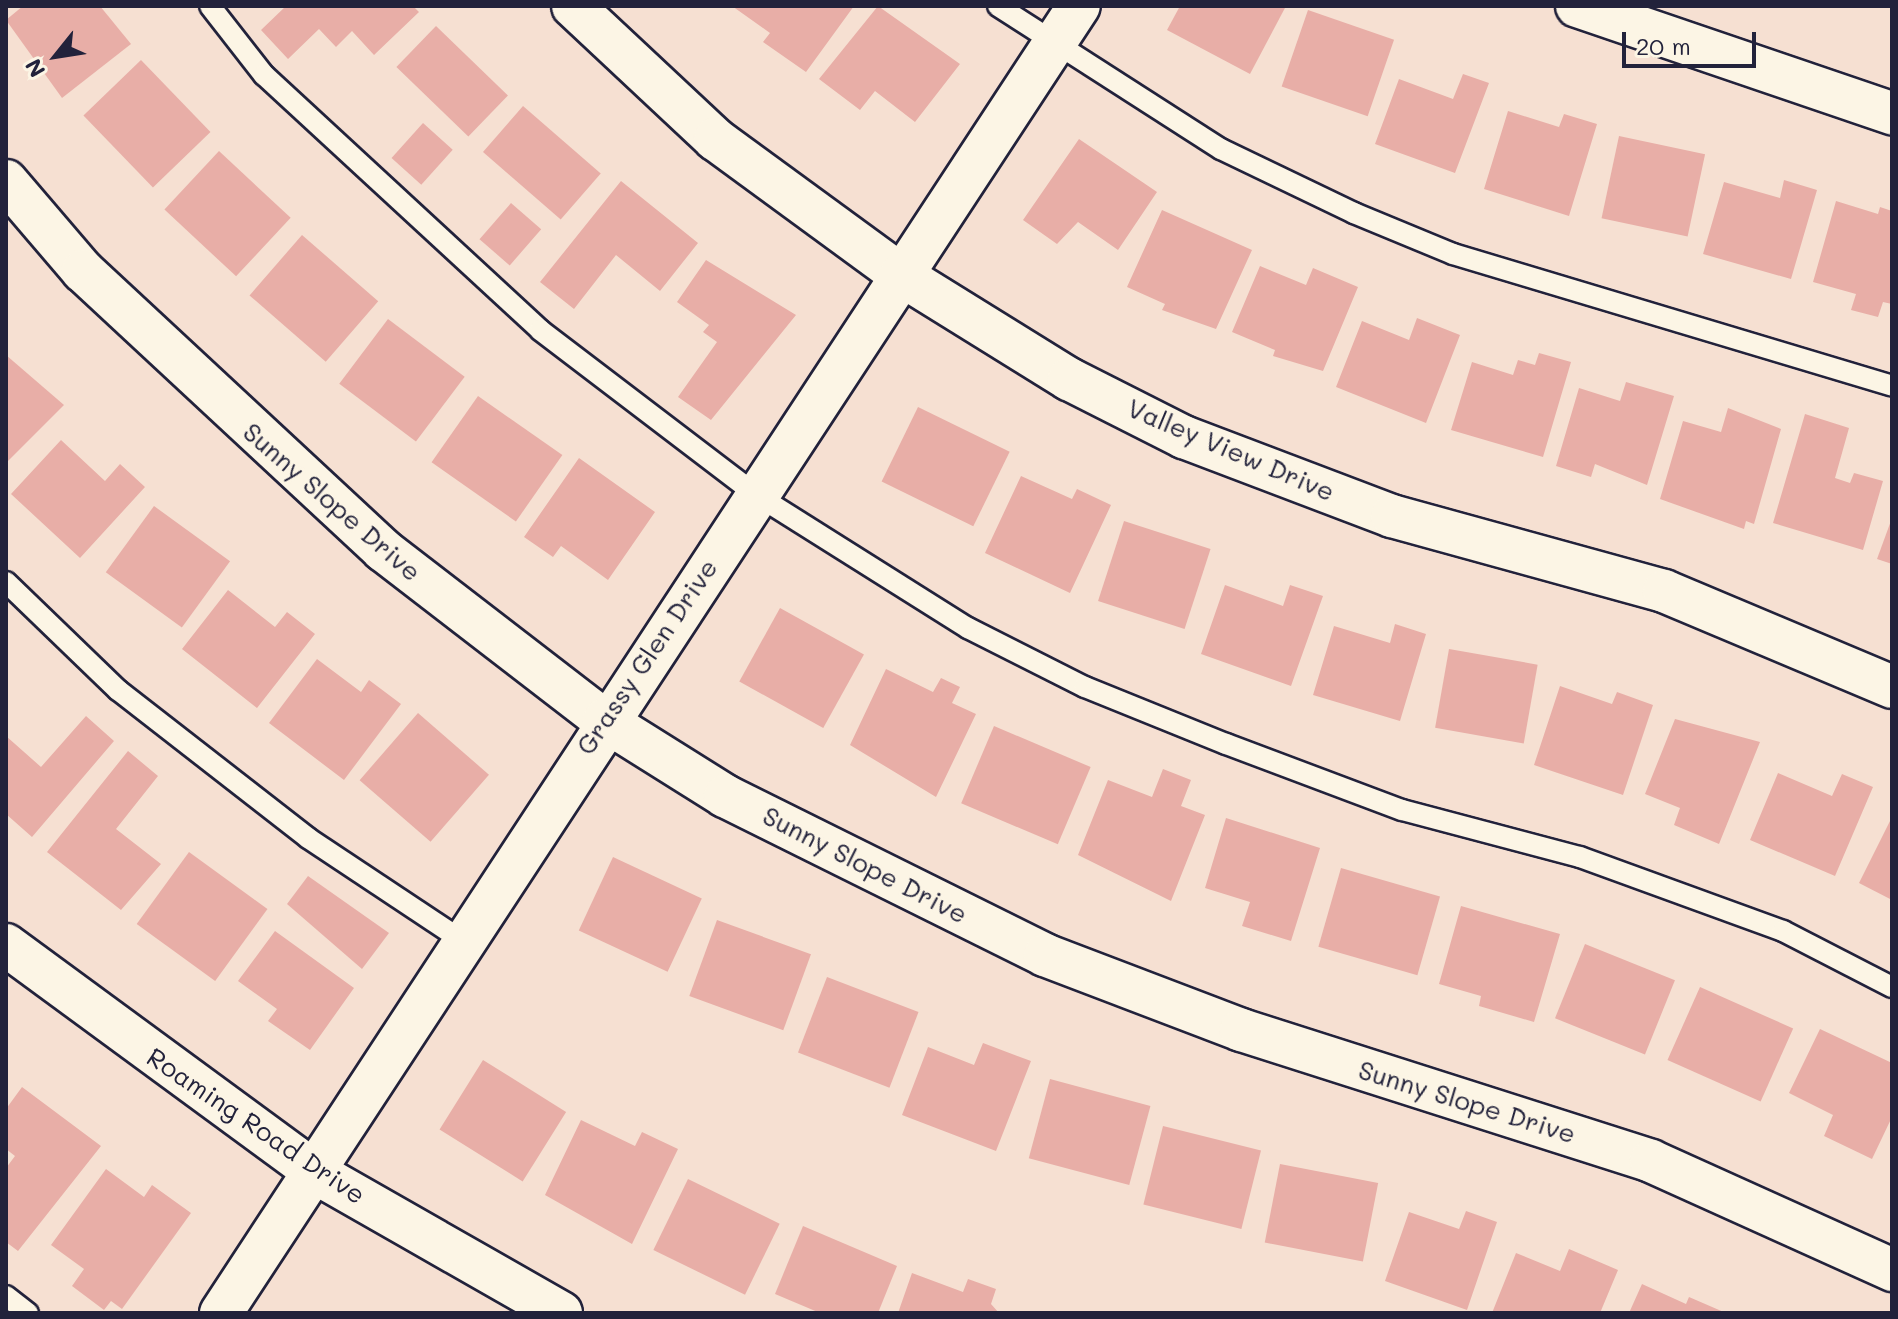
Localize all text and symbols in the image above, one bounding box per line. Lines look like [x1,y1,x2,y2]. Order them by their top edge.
north arrow [16,16,96,96]
scale bar [1626,16,1760,66]
text: 20 m [1636,30,1691,61]
text: N [18,54,52,83]
street label: Valley View Drive [1123,392,1339,508]
street label: Sunny Slope Drive [237,416,427,588]
street label: Grassy Glen Drive [570,553,724,761]
street label: Sunny Slope Drive [758,800,972,930]
street label: Roaming Road Drive [141,1041,371,1211]
street label: Sunny Slope Drive [1355,1054,1579,1150]

